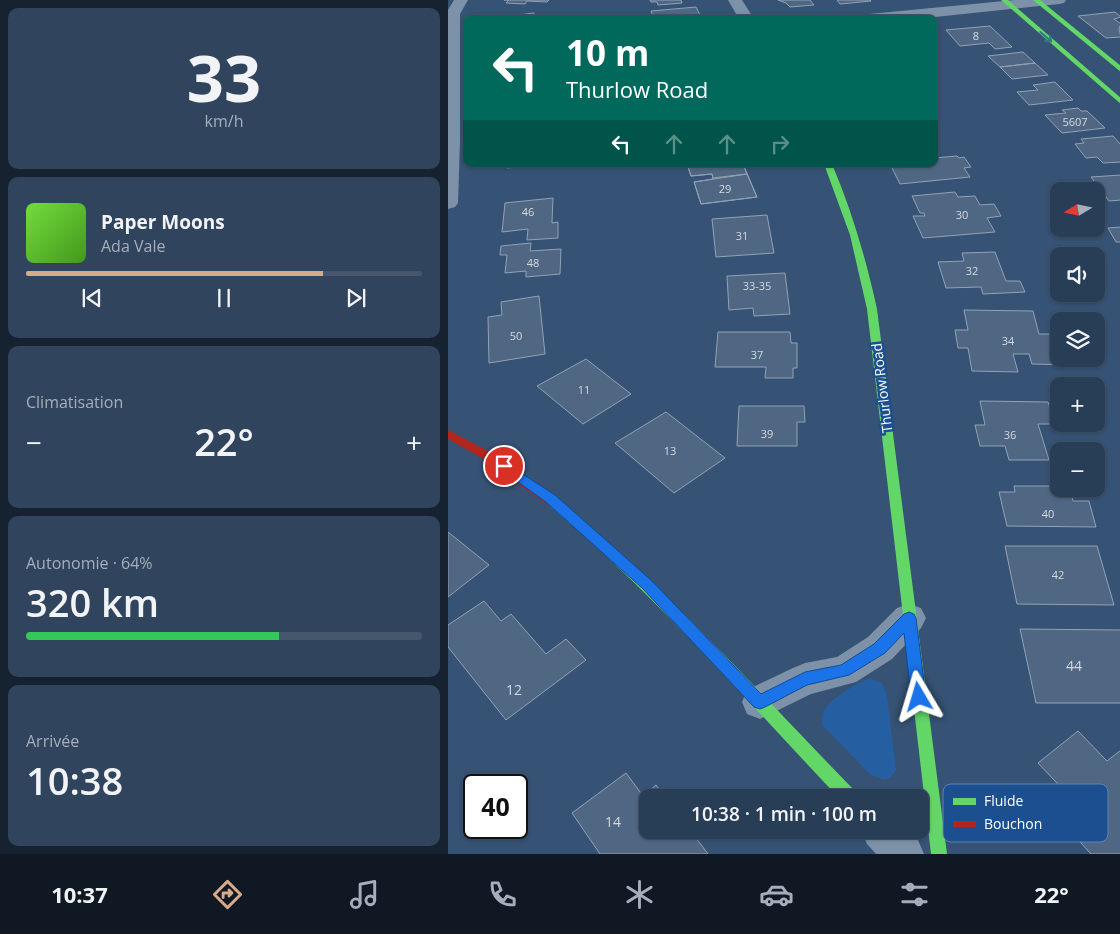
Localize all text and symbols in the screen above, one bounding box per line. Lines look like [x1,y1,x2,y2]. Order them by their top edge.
house number: 8 [973,28,979,43]
text: 10 m [566,29,649,76]
one-way arrow [1040,31,1053,43]
text: 33 [187,33,261,121]
icon: left [483,35,548,100]
text: Thurlow Road [566,74,708,104]
text: km/h [205,110,243,132]
house number: 5607 [1062,114,1088,129]
icon: left [607,130,635,158]
icon: ahead [660,130,688,158]
icon: ahead [713,130,741,158]
icon: right [766,130,794,158]
house number: 29 [719,181,731,196]
north arrow [1050,182,1106,238]
map controls [1050,182,1105,497]
house number: 46 [522,204,534,219]
house number: 30 [956,207,968,222]
text: Paper Moons [101,209,225,235]
house number: 31 [736,228,748,243]
text: Ada Vale [101,235,165,257]
button: sound [1050,247,1105,302]
house number: 48 [527,255,539,270]
house number: 32 [966,263,978,278]
house number: 33-35 [743,278,771,293]
icon: previous [78,284,106,312]
icon: pause [210,284,238,312]
icon: next [342,284,370,312]
button: layers [1050,312,1105,367]
house number: 50 [510,328,522,343]
house number: 34 [1002,333,1015,348]
street label: Thurlow Road [867,342,896,434]
house number: 37 [751,347,763,362]
button: + [1050,377,1105,432]
house number: 11 [578,382,590,397]
text: Climatisation [26,391,123,413]
text: 22° [194,415,254,467]
text: − [26,423,42,461]
text: + [406,423,422,461]
house number: 39 [761,426,773,441]
house number: 36 [1004,427,1016,442]
button: − [1050,442,1105,497]
house number: 13 [664,443,676,458]
pin [483,445,525,487]
icon: arrive [490,452,518,480]
house number: 40 [1042,506,1054,521]
text: Autonomie · 64% [26,552,153,574]
house number: 42 [1052,567,1064,582]
text: 320 km [26,576,159,628]
house number: 44 [1066,656,1082,675]
position arrow [892,670,944,722]
house number: 12 [506,680,522,699]
text: Arrivée [26,730,79,752]
text: 10:38 [26,754,123,806]
speed limit sign: 40 [463,774,528,839]
legend [943,784,1108,842]
text: Fluide [984,791,1023,810]
text: 10:38 · 1 min · 100 m [691,801,877,827]
house number: 14 [605,812,621,831]
text: Bouchon [984,814,1042,833]
icon: directions [210,877,245,912]
icon: music [347,877,382,912]
icon: phone [485,877,520,912]
icon: climate [622,877,657,912]
icon: car [759,877,794,912]
icon: filters [897,877,932,912]
text: 10:37 [51,879,108,909]
text: 22° [1034,879,1069,909]

